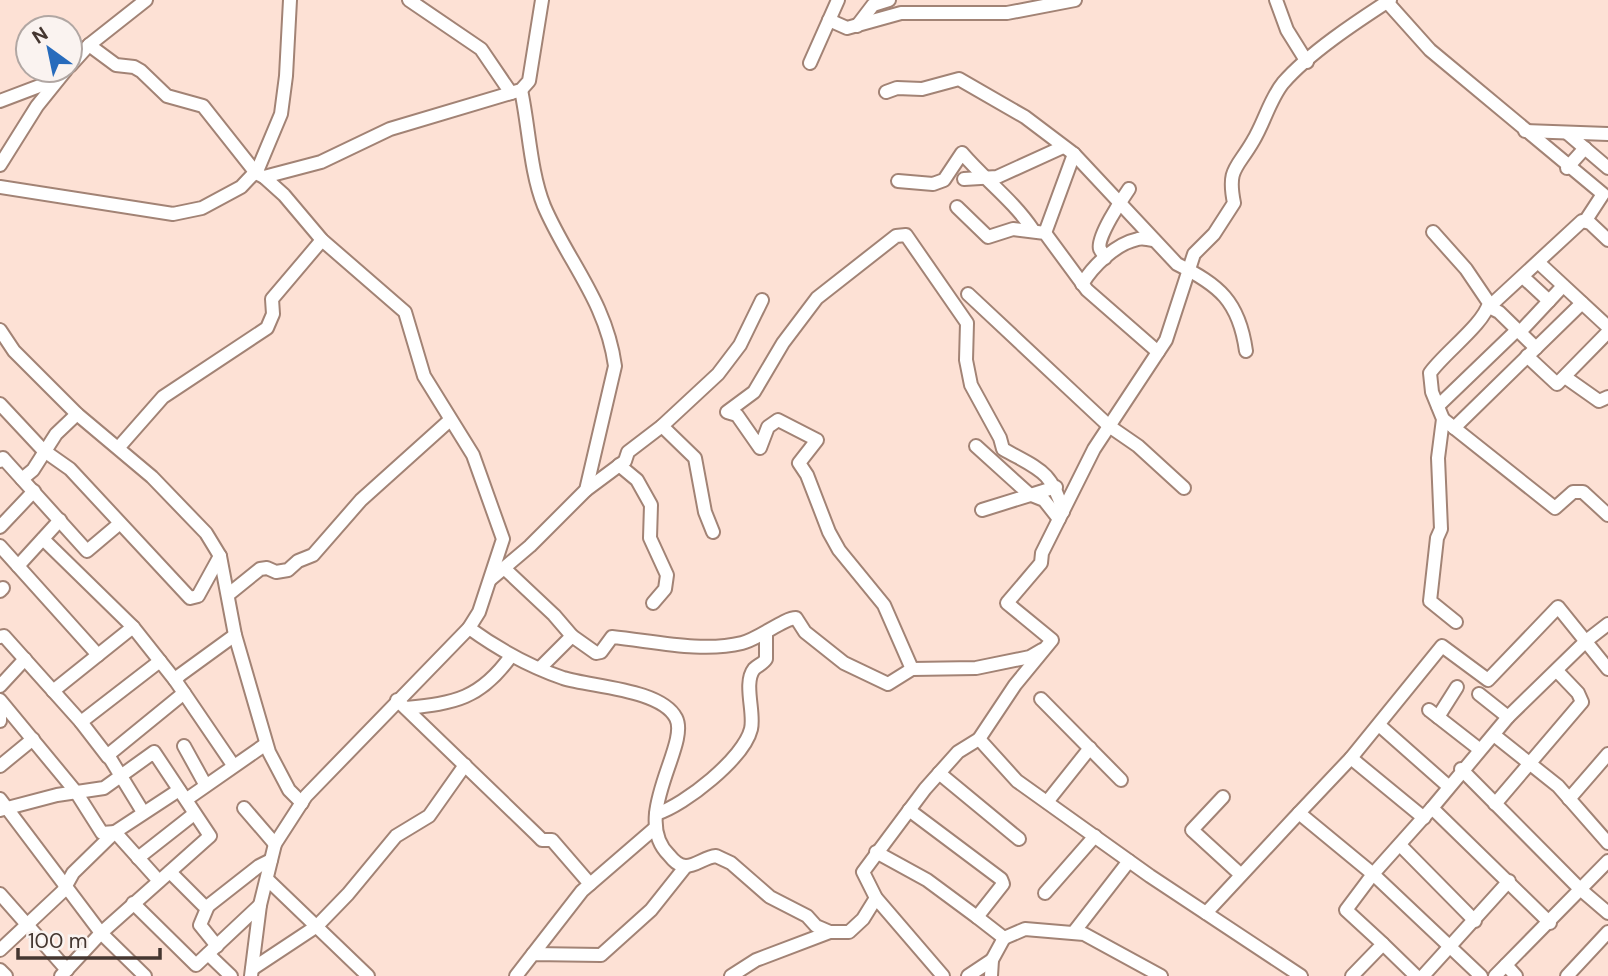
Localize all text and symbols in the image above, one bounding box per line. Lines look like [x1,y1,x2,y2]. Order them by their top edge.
north arrow [14,14,84,84]
text: N [27,21,53,49]
scale bar [18,916,159,960]
text: 100 m [28,927,88,955]

